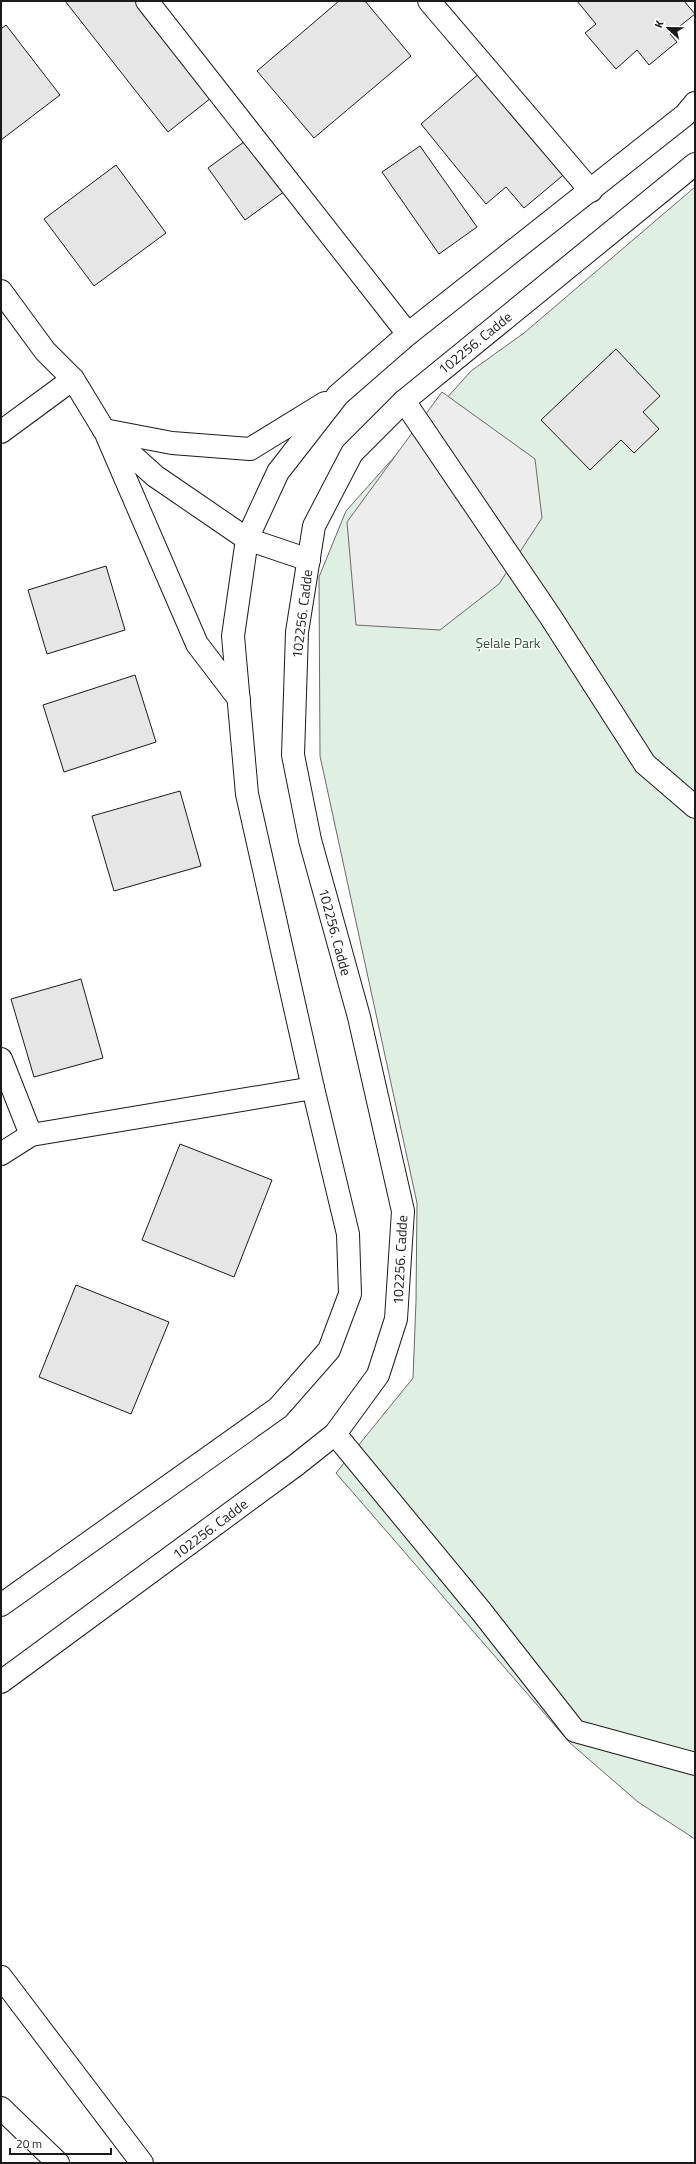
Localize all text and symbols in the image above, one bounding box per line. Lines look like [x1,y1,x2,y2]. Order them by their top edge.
north arrow [648,8,688,48]
text: K [650,18,668,30]
street label: 102256. Cadde [433,306,516,379]
street label: 102256. Cadde [286,568,317,660]
park label: Şelale Park [475,632,541,653]
street label: 102256. Cadde [314,886,357,978]
street label: 102256. Cadde [387,1215,412,1305]
street label: 102256. Cadde [168,1493,252,1564]
scale bar [10,2130,111,2156]
text: 20 m [16,2134,42,2153]

